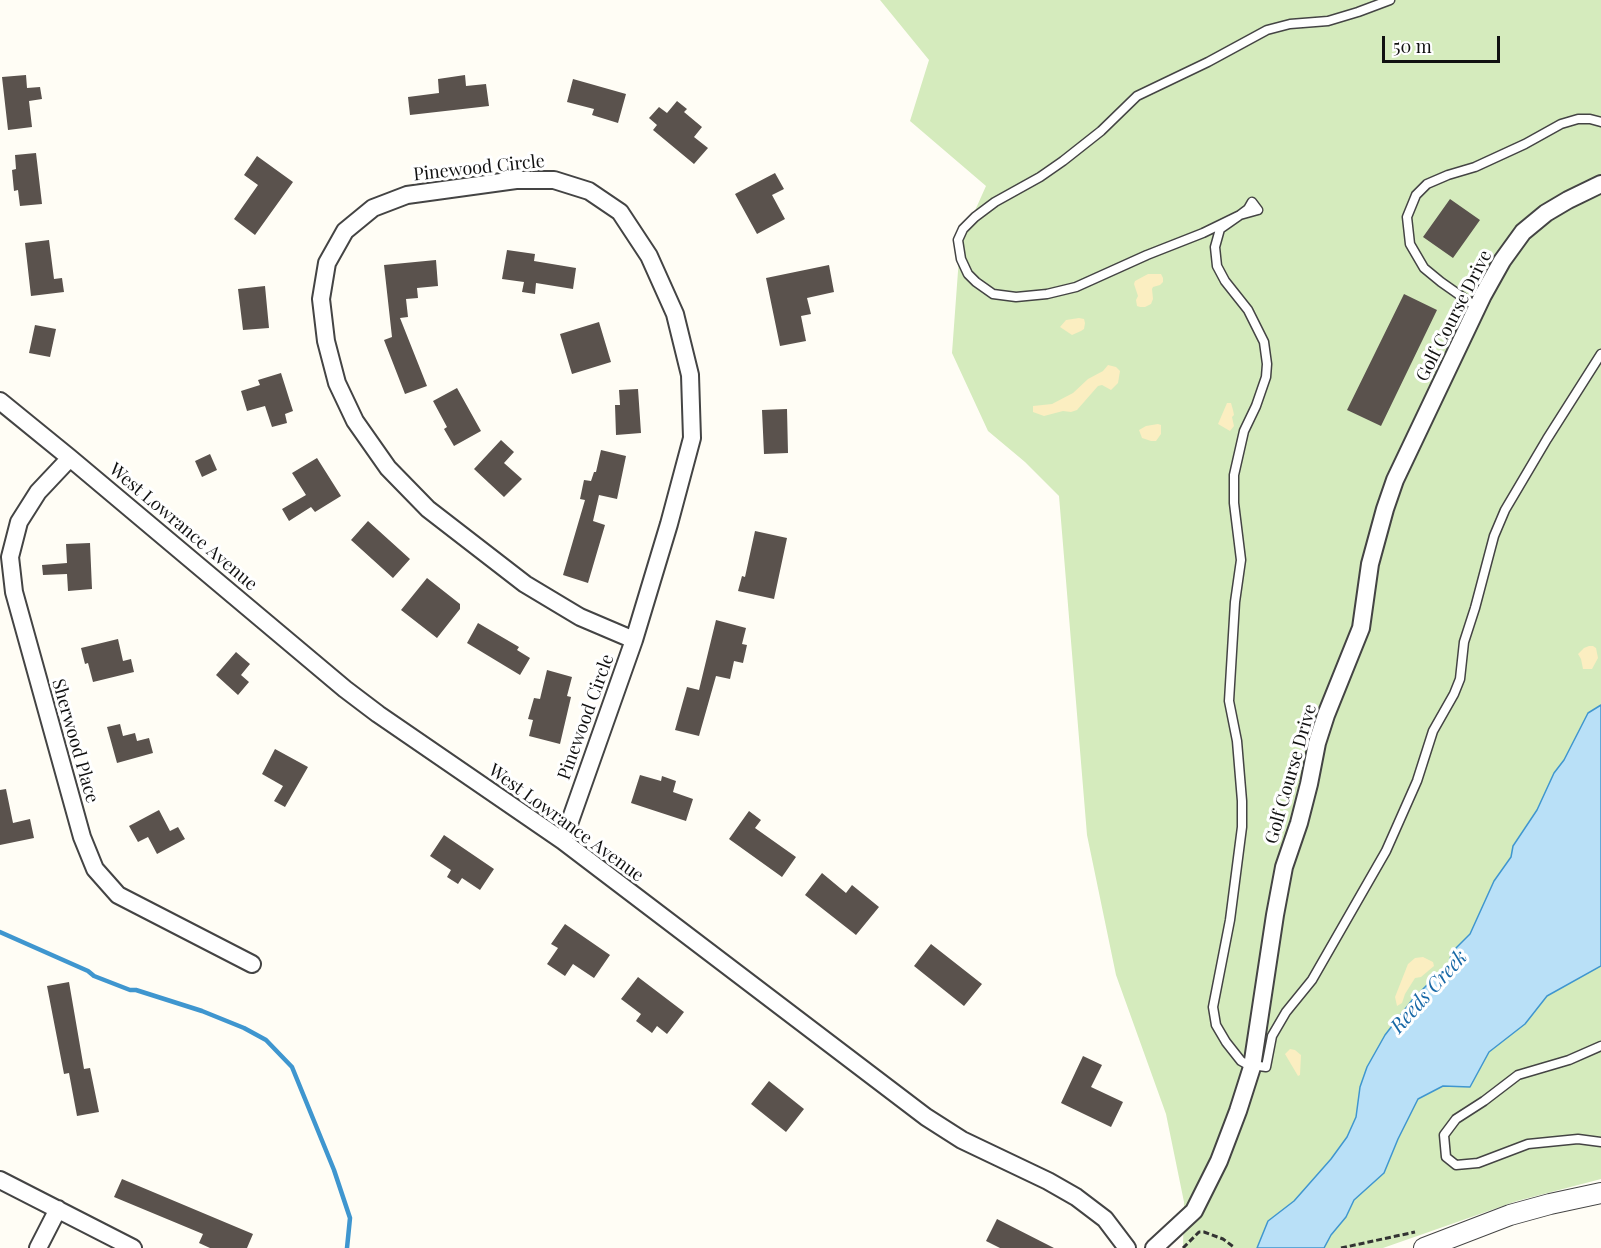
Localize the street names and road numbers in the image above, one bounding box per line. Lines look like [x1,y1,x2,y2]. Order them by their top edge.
street label: Pinewood Circle [412,150,546,186]
street label: Golf Course Drive [1412,247,1496,385]
street label: West Lowrance Avenue [105,459,261,595]
street label: Pinewood Circle [553,651,619,783]
street label: Sherwood Place [47,676,103,806]
street label: Golf Course Drive [1261,702,1321,846]
street label: West Lowrance Avenue [484,759,648,887]

